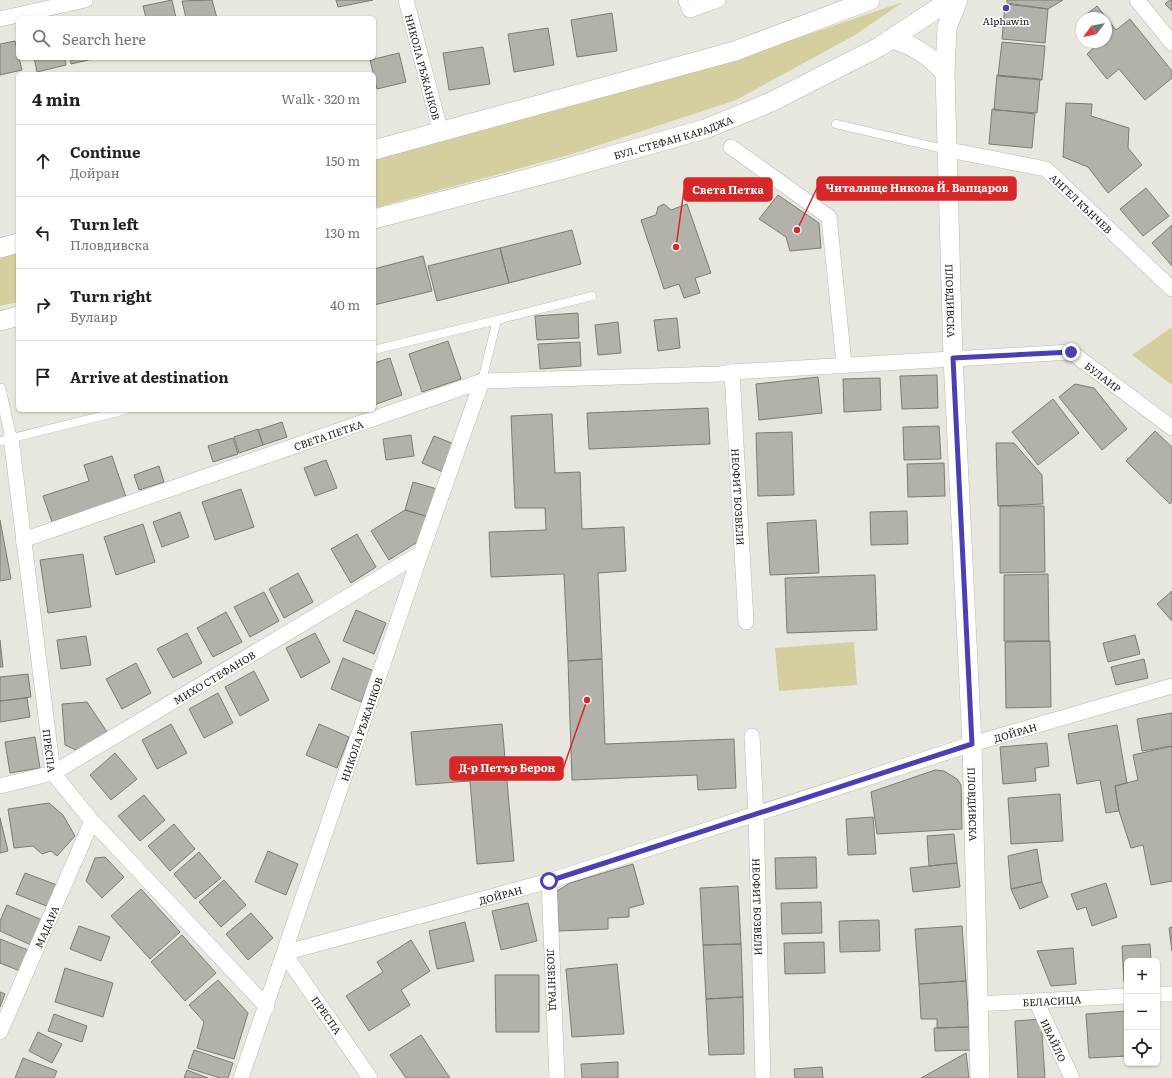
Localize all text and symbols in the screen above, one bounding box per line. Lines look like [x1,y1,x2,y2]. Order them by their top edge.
marker: Alphawin [1001,3,1011,13]
street label: НИКОЛА РЪЖАНКОВ [402,12,445,122]
north arrow [1076,12,1112,48]
place label: Alphawin [983,13,1030,28]
search box [16,16,376,60]
icon: search [30,27,52,49]
text: Search here [62,27,146,50]
text: 4 min [32,86,81,111]
text: Walk · 320 m [281,89,360,108]
street label: БУЛ. СТЕФАН КАРАДЖА [612,111,735,162]
text: Continue [70,140,140,163]
icon: ahead [32,150,54,172]
text: 150 m [325,151,360,170]
text: Дойран [70,163,120,182]
street label: АНГЕЛ КЪНЧЕВ [1047,169,1116,237]
callout: Читалище Никола Й. Вапцаров [817,177,1016,200]
callout: Света Петка [684,178,772,201]
text: Читалище Никола Й. Вапцаров [826,179,1009,195]
text: Света Петка [692,181,764,197]
text: Turn left [70,212,139,235]
icon: left [32,222,54,244]
text: 130 m [325,223,360,242]
text: Пловдивска [70,235,149,254]
street label: ПЛОВДИВСКА [943,264,960,339]
text: Turn right [70,284,152,307]
icon: right [32,294,54,316]
text: 40 m [330,295,360,314]
text: Булаир [70,307,117,326]
route end [1062,343,1080,361]
street label: БУЛАИР [1082,358,1125,395]
text: Arrive at destination [70,365,229,388]
icon: arrive [32,366,54,388]
street label: СВЕТА ПЕТКА [292,415,366,453]
street label: НЕОФИТ БОЗВЕЛИ [729,448,749,546]
street label: МИХО СТЕФАНОВ [170,646,258,707]
street label: НИКОЛА РЪЖАНКОВ [336,675,386,783]
street label: ДОЙРАН [992,718,1039,745]
street label: ПРЕСПА [40,728,60,774]
callout: Д-р Петър Берон [450,757,563,780]
text: Д-р Петър Берон [459,759,556,775]
street label: ПЛОВДИВСКА [965,767,982,842]
street label: НЕОФИТ БОЗВЕЛИ [750,858,767,956]
route start [540,872,558,890]
street label: ДОЙРАН [477,881,524,907]
street label: МАДАРА [30,903,62,950]
street label: ЛОЗЕНГРАД [544,949,562,1011]
map controls [1124,958,1160,1066]
button: + [1124,958,1160,994]
street label: БЕЛАСИЦА [1022,991,1082,1009]
street label: ПРЕСПА [308,993,346,1038]
button: − [1124,994,1160,1030]
street label: ИВАЙЛО [1038,1016,1071,1064]
button: locate [1124,1030,1160,1066]

